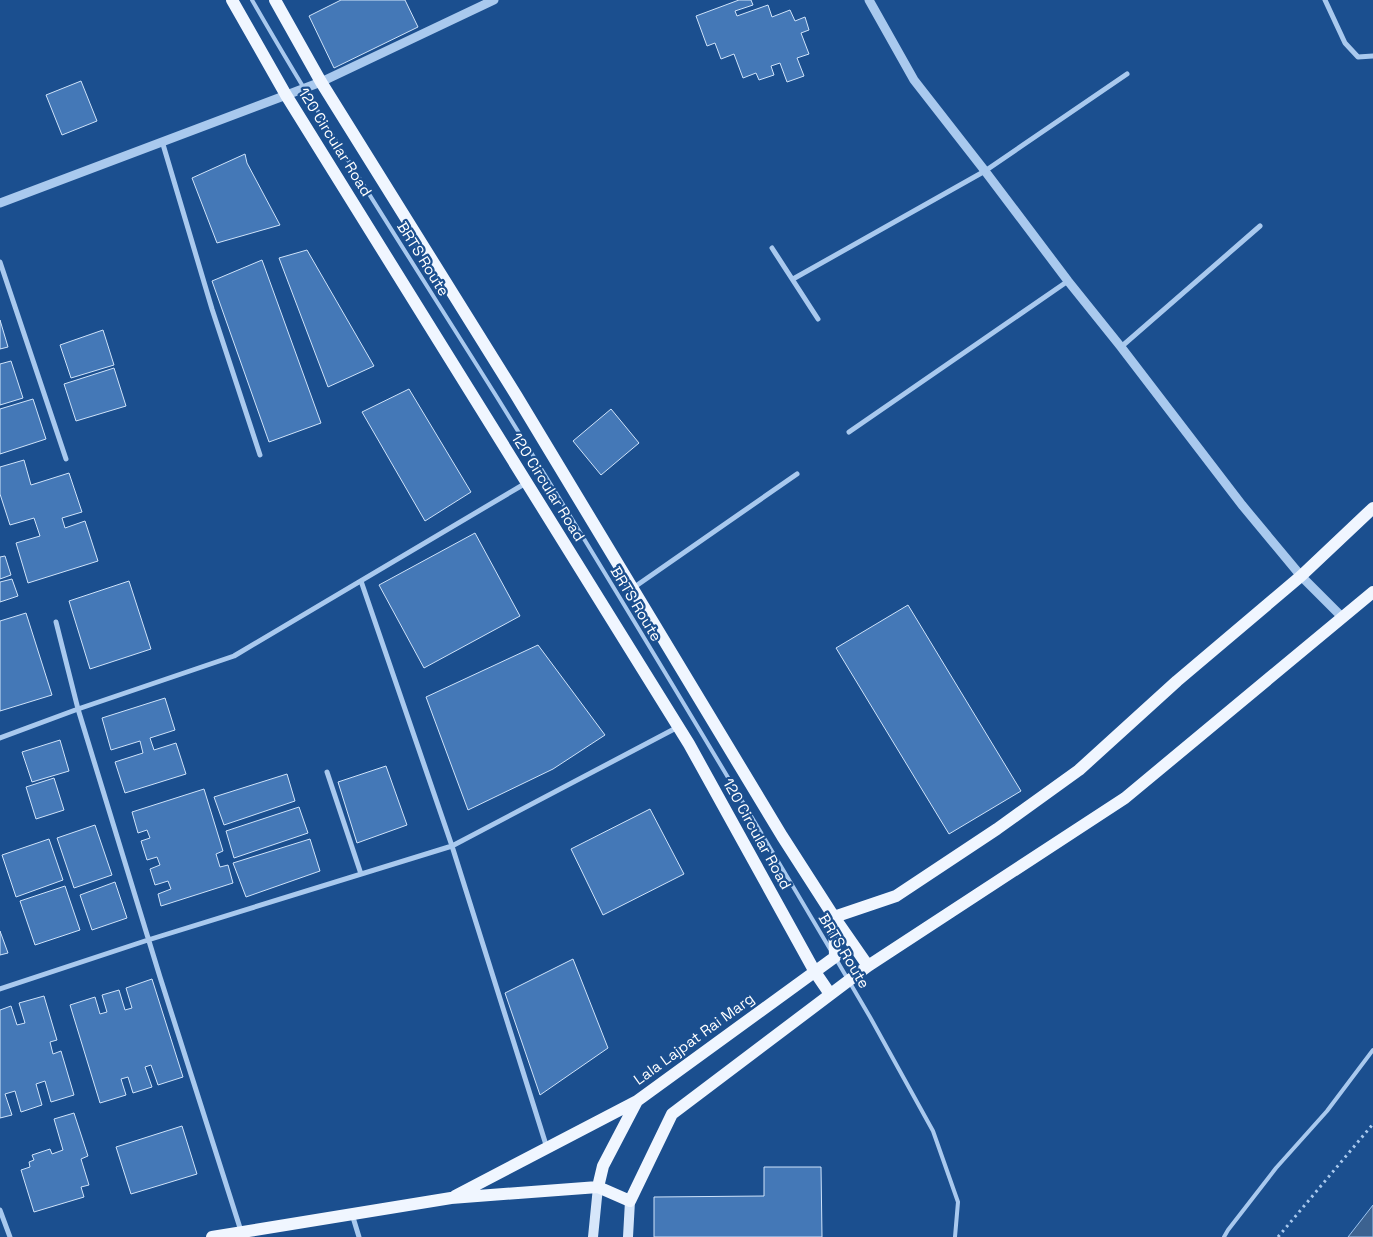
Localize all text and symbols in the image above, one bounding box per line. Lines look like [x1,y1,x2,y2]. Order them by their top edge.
street label: 120 Circular Road [294,84,376,199]
street label: BRTS Route [393,218,454,300]
street label: 120 Circular Road [507,429,589,544]
street label: BRTS Route [607,563,666,645]
street label: 120 Circular Road [719,775,796,893]
street label: BRTS Route [815,910,874,992]
street label: Lala Lajpat Rai Marg [630,989,758,1089]

